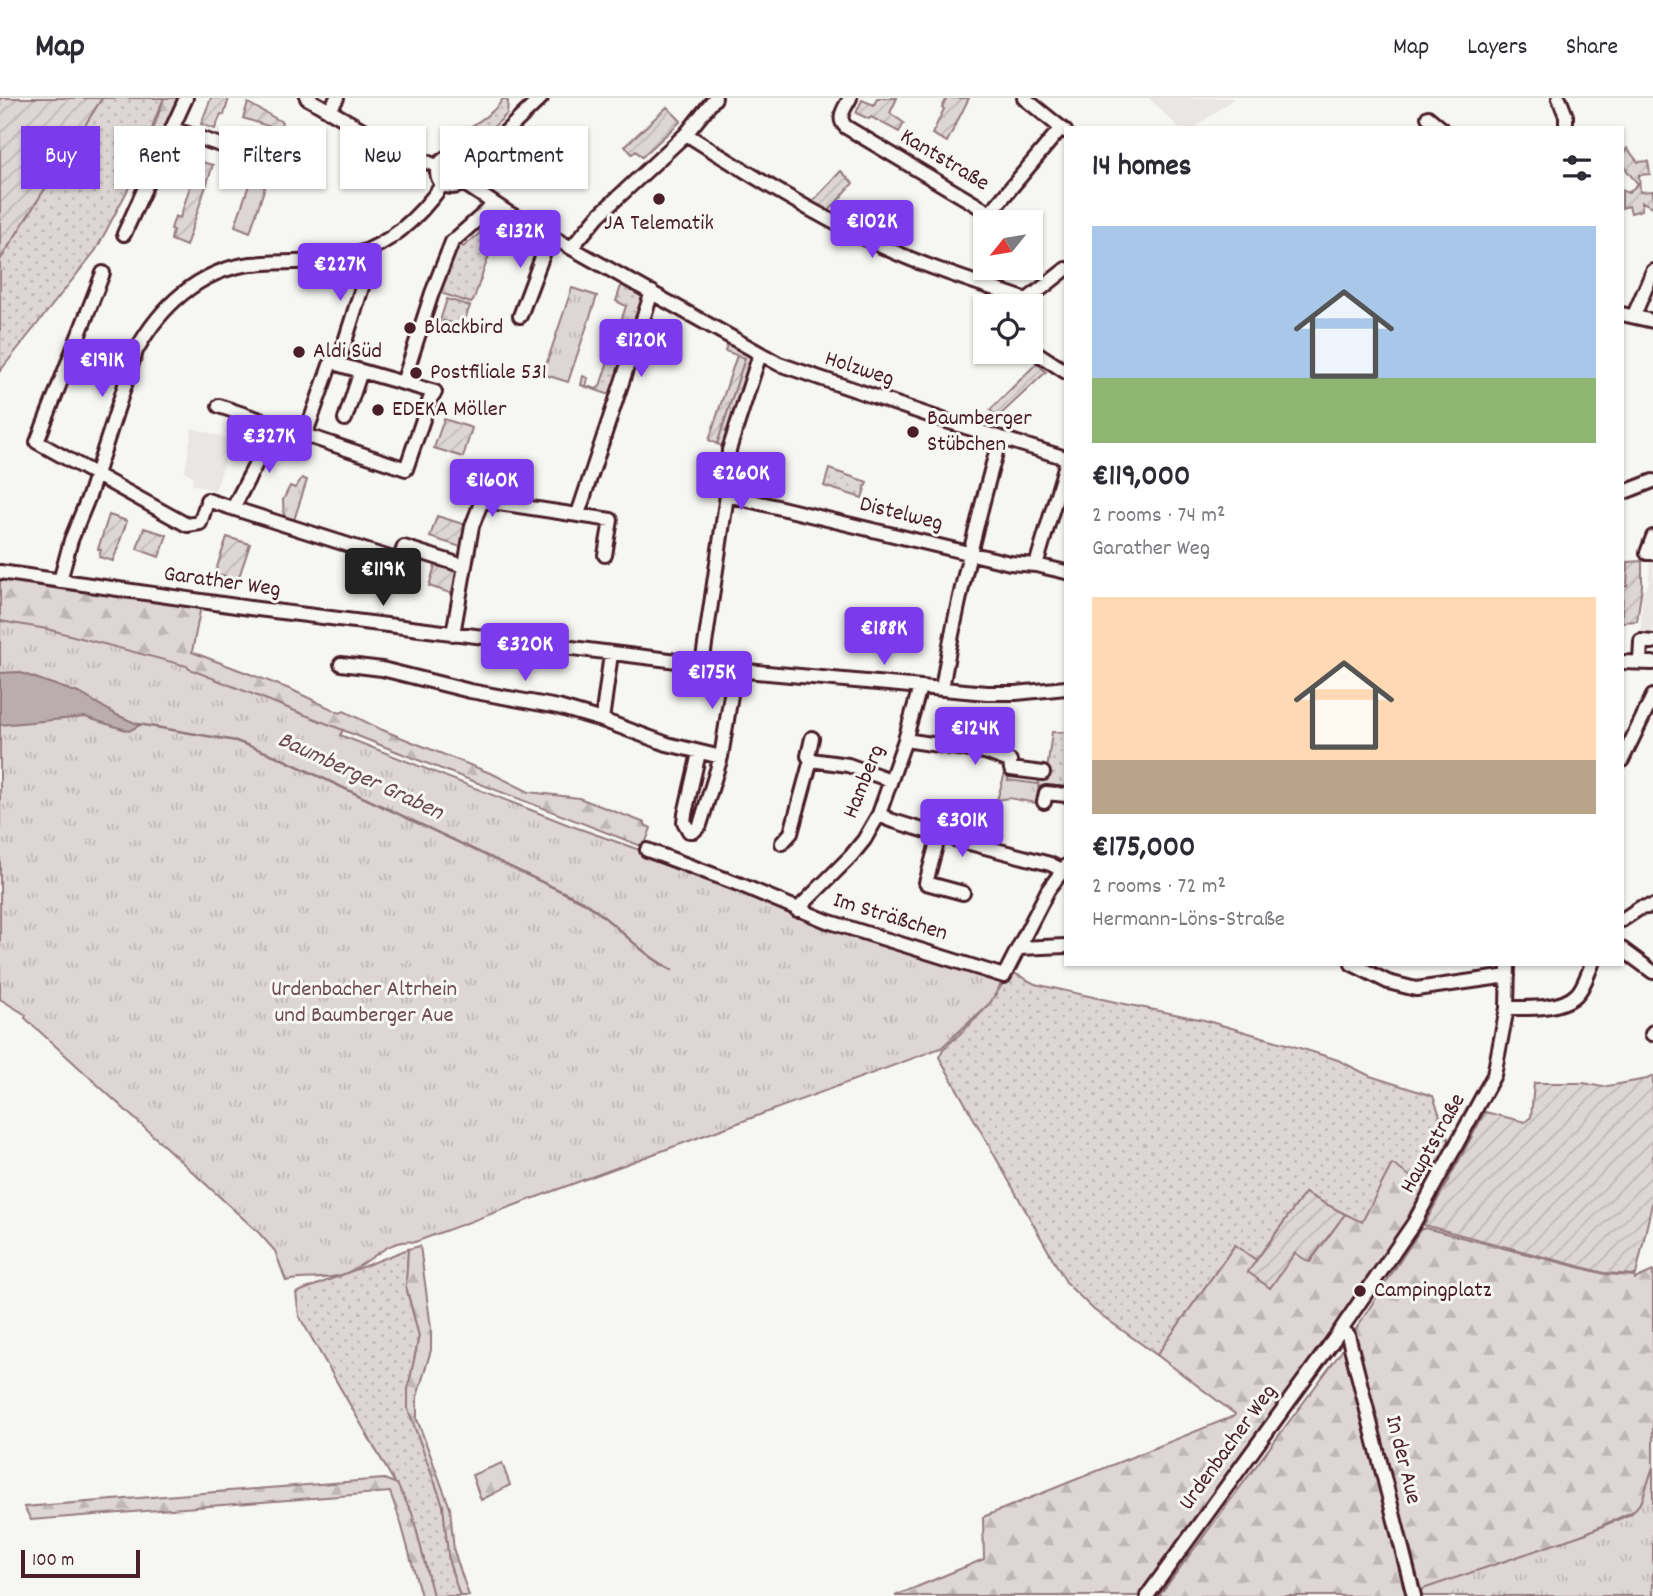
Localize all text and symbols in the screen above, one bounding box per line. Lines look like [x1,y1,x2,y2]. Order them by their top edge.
text: Map [35,25,85,72]
text: Map [1393,31,1429,65]
text: Layers [1467,31,1528,65]
text: Share [1566,31,1618,65]
street label: Kantstraße [893,121,995,201]
chip: Buy [21,126,100,189]
chip: Rent [114,126,205,189]
chip: Filters [219,126,326,189]
chip: New [340,126,426,189]
chip: Apartment [440,126,588,189]
text: 14 homes [1092,147,1191,190]
icon: filters [1558,149,1596,187]
marker: JA Telematik [651,191,667,207]
pin: €102K [823,200,921,260]
text: €102K [846,206,898,239]
place label: JA Telematik [604,208,714,241]
north arrow [973,210,1043,280]
map controls [973,210,1043,364]
pin: €132K [471,211,569,270]
text: €132K [496,216,544,249]
pin: €227K [291,244,389,303]
text: €227K [314,249,366,282]
icon: home [1281,271,1407,397]
button: locate [973,294,1043,364]
place label: Blackbird [424,312,503,345]
marker: Blackbird [402,320,418,336]
pin: €120K [592,320,690,379]
text: €120K [615,325,667,358]
place label: Aldi Süd [313,336,382,369]
pin: €191K [53,340,151,399]
street label: Holzweg [820,343,898,397]
marker: Aldi Süd [291,344,307,360]
text: €191K [80,345,124,378]
place label: Postfiliale 531 [430,357,547,390]
marker: Postfiliale 531 [408,365,424,381]
place label: EDEKA Möller [392,394,507,427]
marker: EDEKA Möller [370,402,386,418]
place label: Baumberger Stübchen [927,403,1032,462]
pin: €327K [220,416,318,475]
text: €327K [243,421,295,454]
marker: Baumberger Stübchen [905,424,921,440]
pin: €260K [692,452,790,512]
text: €119,000 [1092,457,1190,500]
text: €260K [712,458,770,491]
pin: €160K [443,460,541,519]
text: €160K [466,465,518,498]
street label: Distelweg [856,489,946,541]
text: 2 rooms · 74 m² [1092,500,1225,533]
text: Garather Weg [1092,533,1210,566]
pin: €119K [334,548,432,608]
text: €119K [361,554,405,587]
street label: Garather Weg [161,558,283,608]
pin: €188K [835,608,933,667]
text: €188K [861,613,907,646]
pin: €320K [476,624,574,683]
text: €320K [497,629,553,662]
icon: home [1281,642,1407,768]
pin: €175K [663,652,761,711]
text: €175K [688,657,736,690]
pin: €124K [926,708,1024,767]
text: €124K [951,713,999,746]
water label: Baumberger Graben [272,724,449,831]
street label: Hamberg [835,740,895,824]
pin: €301K [913,800,1011,859]
text: €301K [936,805,988,838]
text: €175,000 [1092,828,1195,871]
text: 2 rooms · 72 m² [1092,871,1226,904]
street label: Im Sträßchen [829,885,951,951]
text: Hermann-Löns-Straße [1092,904,1285,937]
park label: Urdenbacher Altrhein und Baumberger Aue [271,974,457,1033]
street label: Hauptstraße [1393,1088,1475,1200]
place label: Campingplatz [1374,1275,1492,1308]
marker: Campingplatz [1352,1283,1368,1299]
street label: Urdenbacher Weg [1172,1378,1286,1518]
street label: In der Aue [1375,1412,1429,1508]
scale bar [21,1547,140,1579]
text: 100 m [32,1548,74,1575]

